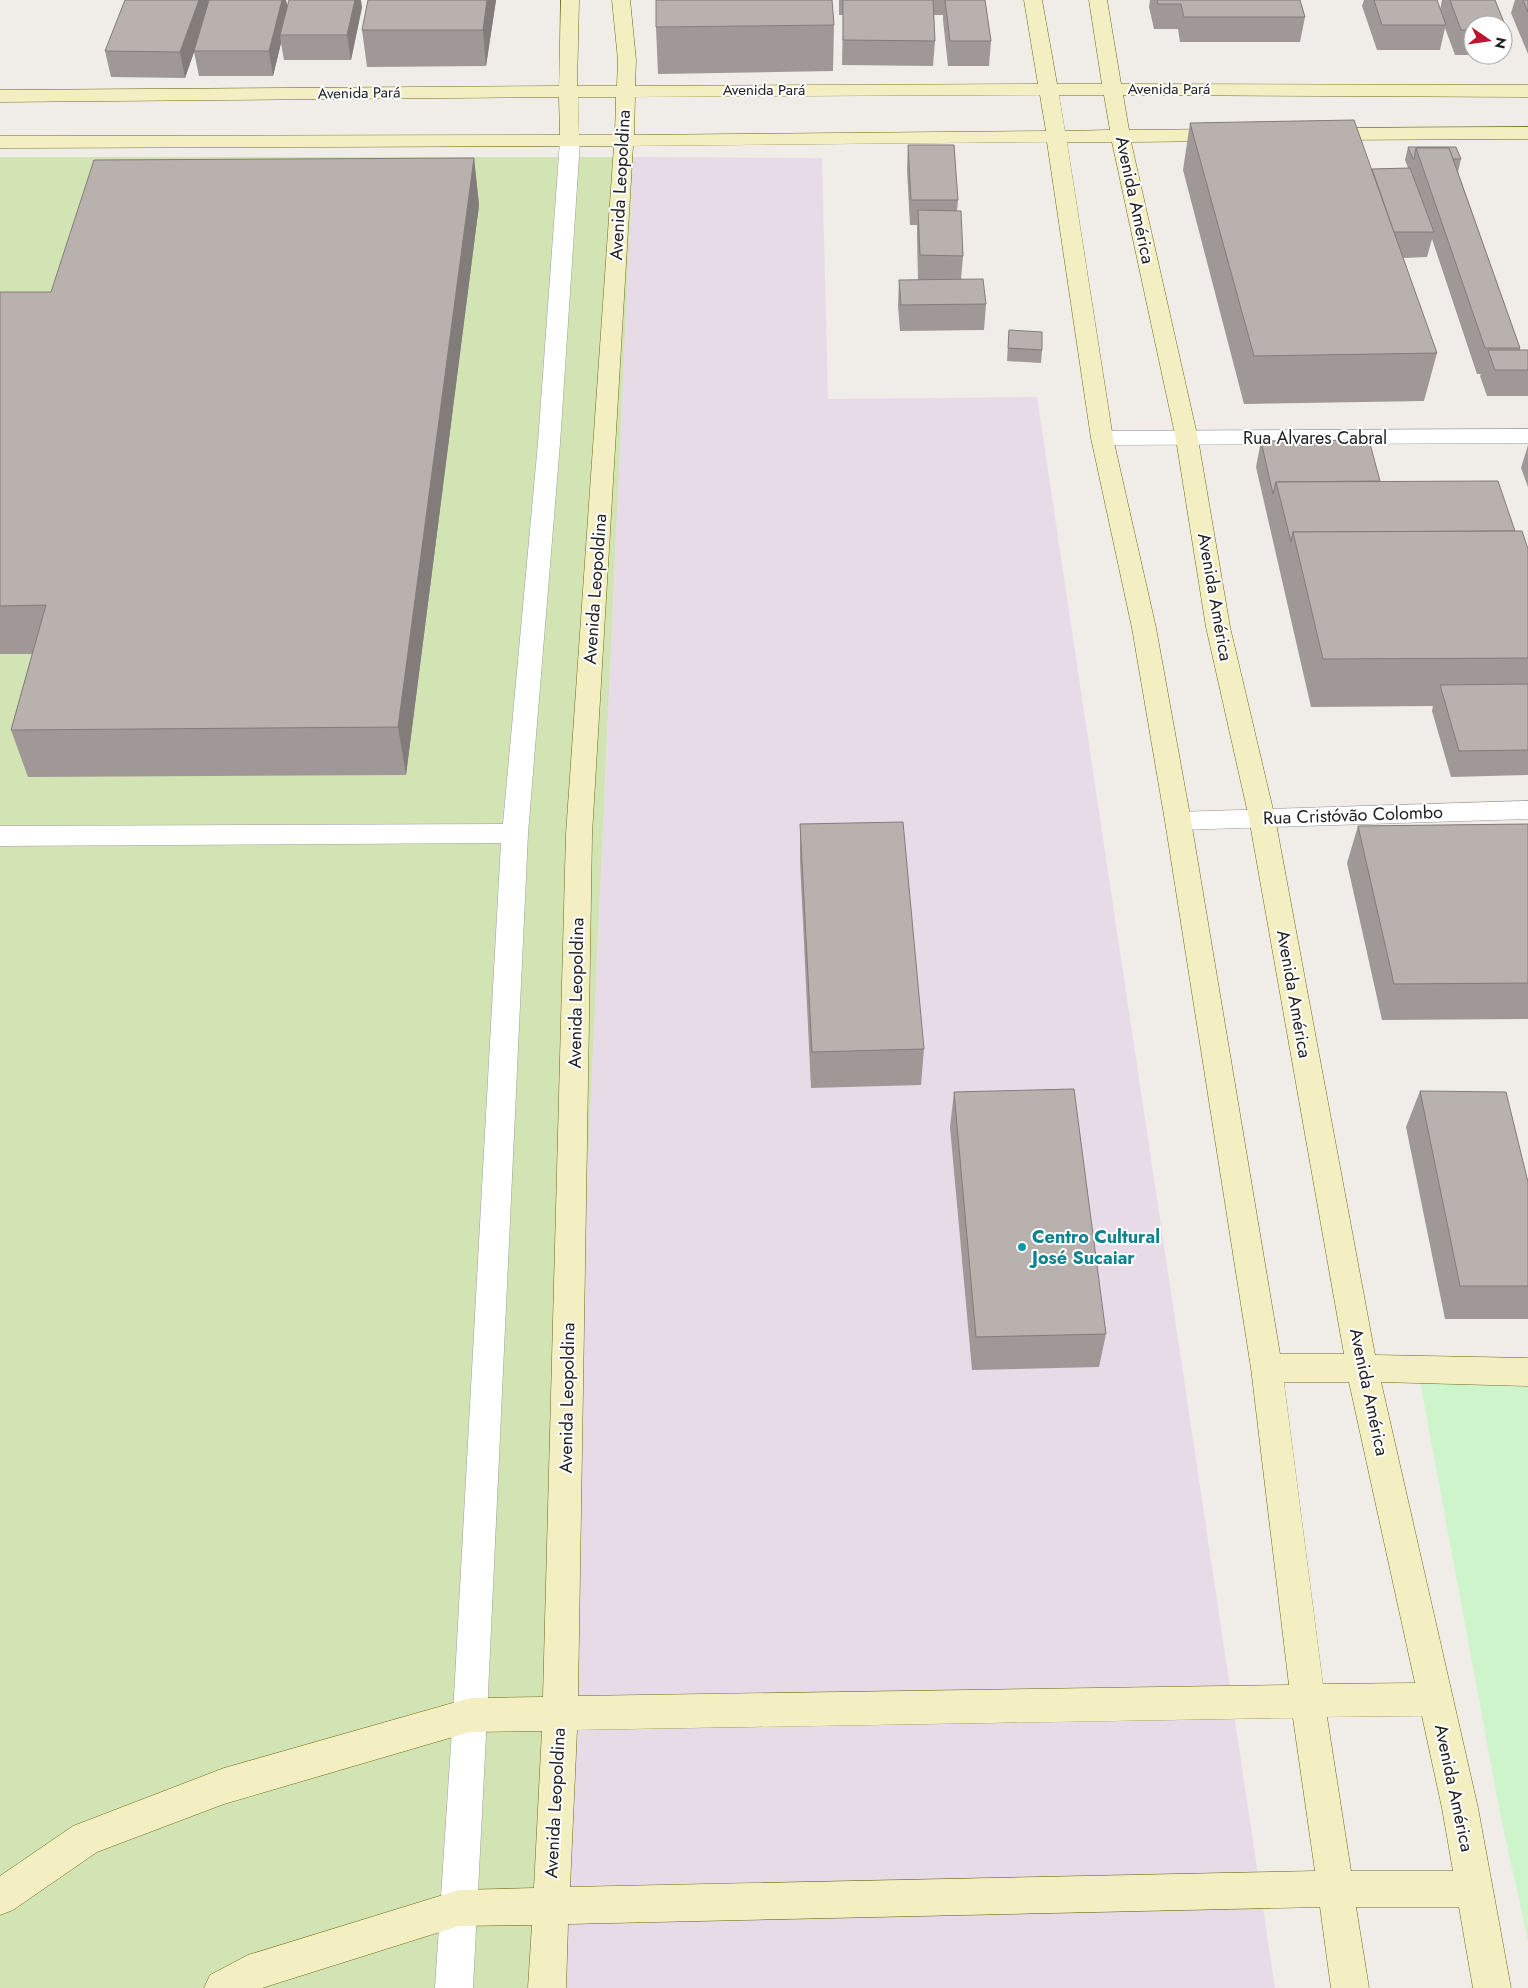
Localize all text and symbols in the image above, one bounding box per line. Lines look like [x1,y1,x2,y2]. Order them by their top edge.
north arrow [1463,15,1513,65]
text: N [1490,35,1512,51]
street label: Avenida Pará [1128,78,1210,100]
street label: Avenida Pará [723,79,805,101]
street label: Avenida Pará [317,81,401,105]
street label: Avenida Leopoldina [603,109,637,261]
street label: Avenida América [1109,134,1161,266]
street label: Rua Alvares Cabral [1243,425,1387,451]
street label: Avenida Leopoldina [577,513,613,665]
street label: Avenida América [1191,531,1239,663]
street label: Rua Cristóvão Colombo [1263,799,1444,831]
street label: Avenida Leopoldina [562,917,590,1069]
street label: Avenida América [1270,928,1318,1060]
place label: Centro Cultural José Sucaiar [1029,1224,1160,1271]
marker: Centro Cultural José Sucaiar [1016,1241,1028,1253]
street label: Avenida Leopoldina [553,1322,581,1474]
street label: Avenida América [1343,1326,1395,1458]
street label: Avenida América [1428,1722,1480,1854]
street label: Avenida Leopoldina [538,1727,572,1879]

